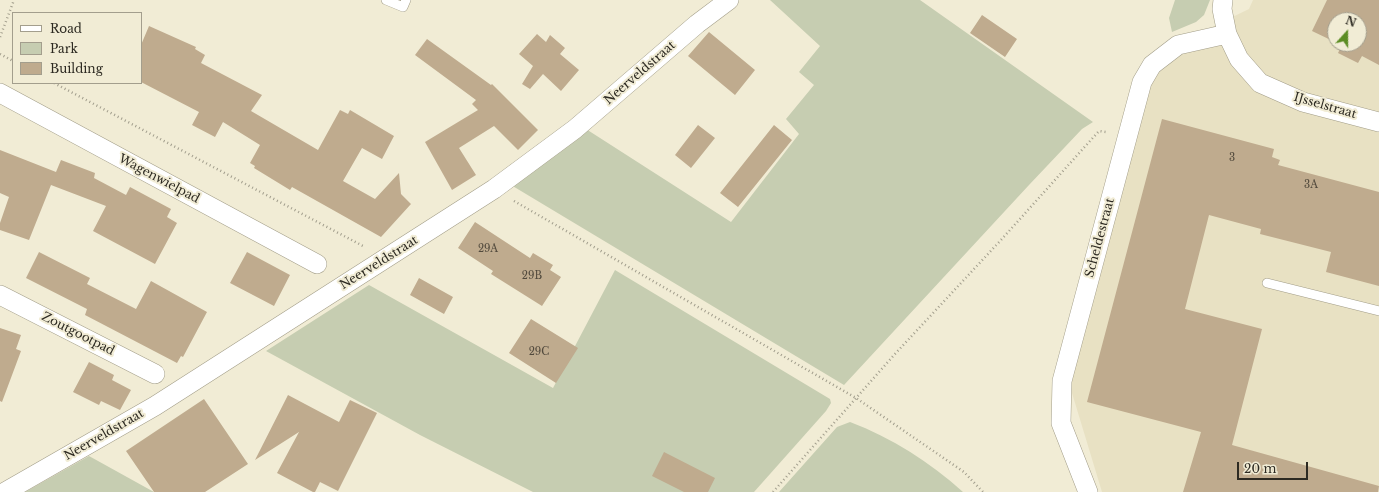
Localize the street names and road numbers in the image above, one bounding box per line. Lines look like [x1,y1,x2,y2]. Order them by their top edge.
street label: Neerveldstraat [602,38,678,108]
street label: IJsselstraat [1292,90,1358,122]
street label: Wagenwielpad [116,152,202,206]
street label: Scheldestraat [1082,197,1118,279]
street label: Neerveldstraat [337,233,421,293]
street label: Zoutgootpad [39,309,117,359]
street label: Neerveldstraat [62,406,146,464]

